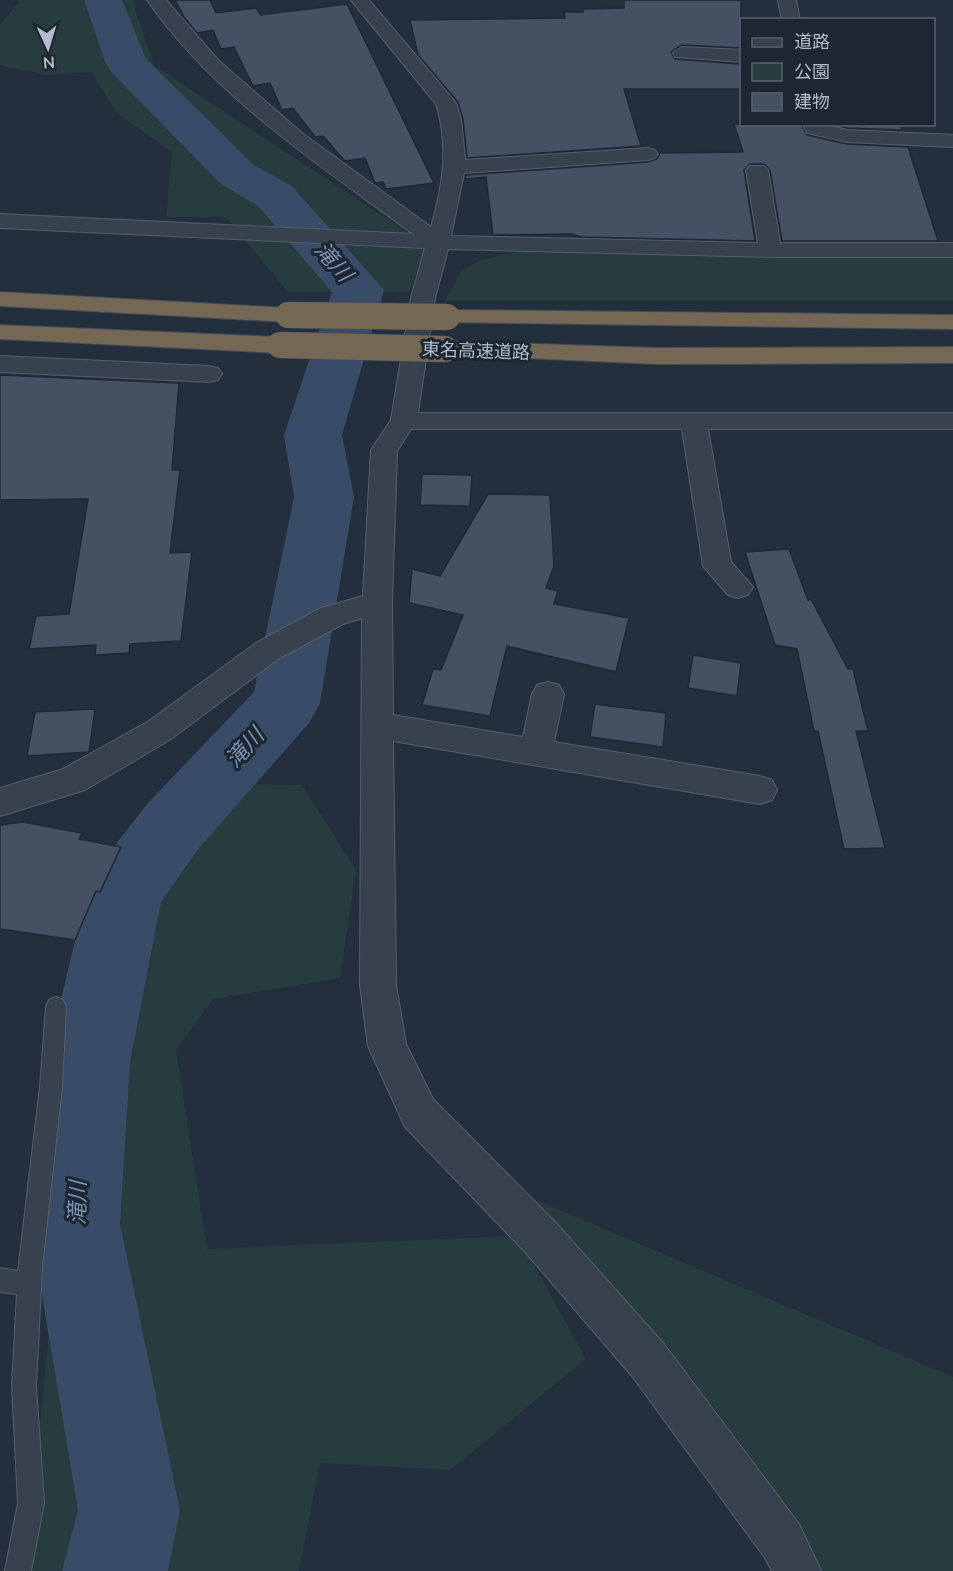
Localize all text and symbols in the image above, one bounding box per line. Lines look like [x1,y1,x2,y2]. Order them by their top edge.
north arrow [18,18,78,78]
legend [740,18,935,126]
text: 道路 [794,30,830,54]
text: N [42,51,56,73]
text: 公園 [794,60,830,84]
text: 建物 [794,90,830,114]
water label: 滝川 [307,236,360,290]
street label: 東名高速道路 [422,337,530,365]
water label: 滝川 [219,720,272,774]
water label: 滝川 [63,1179,93,1225]

